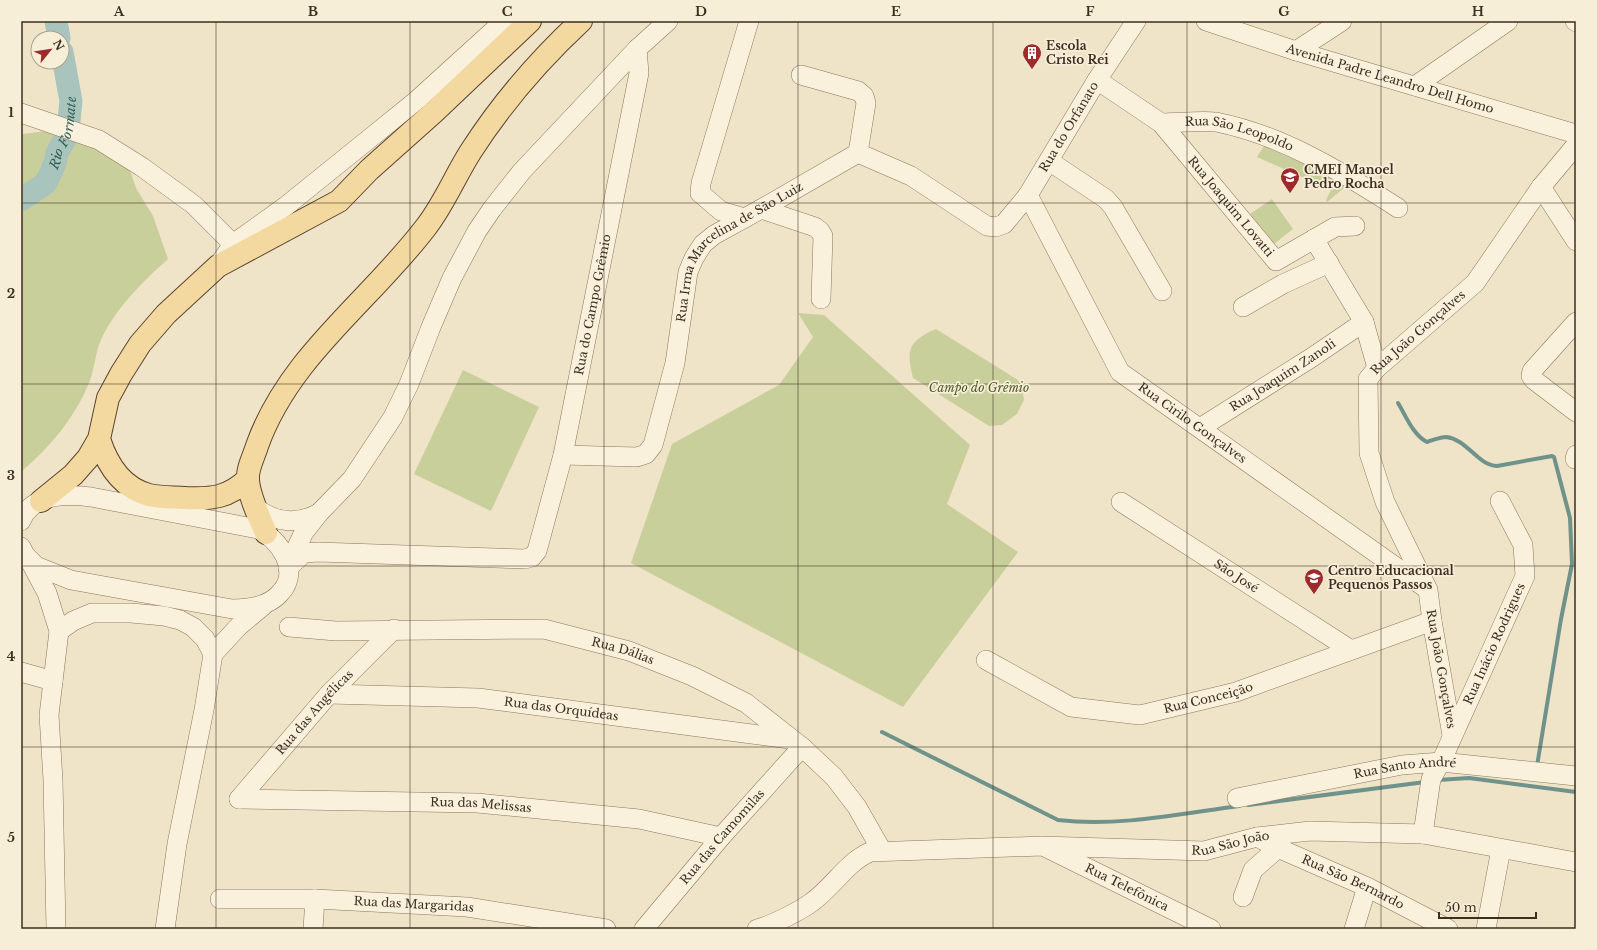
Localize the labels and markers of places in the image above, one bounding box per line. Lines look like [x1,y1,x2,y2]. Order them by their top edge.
place label: Escola Cristo Rei [1046,38,1109,67]
building icon: Escola Cristo Rei [1021,42,1043,70]
place label: CMEI Manoel Pedro Rocha [1304,162,1394,191]
school or university icon: CMEI Manoel Pedro Rocha [1279,166,1301,194]
place label: Centro Educacional Pequenos Passos [1328,563,1455,592]
school or university icon: Centro Educacional Pequenos Passos [1303,567,1325,595]

